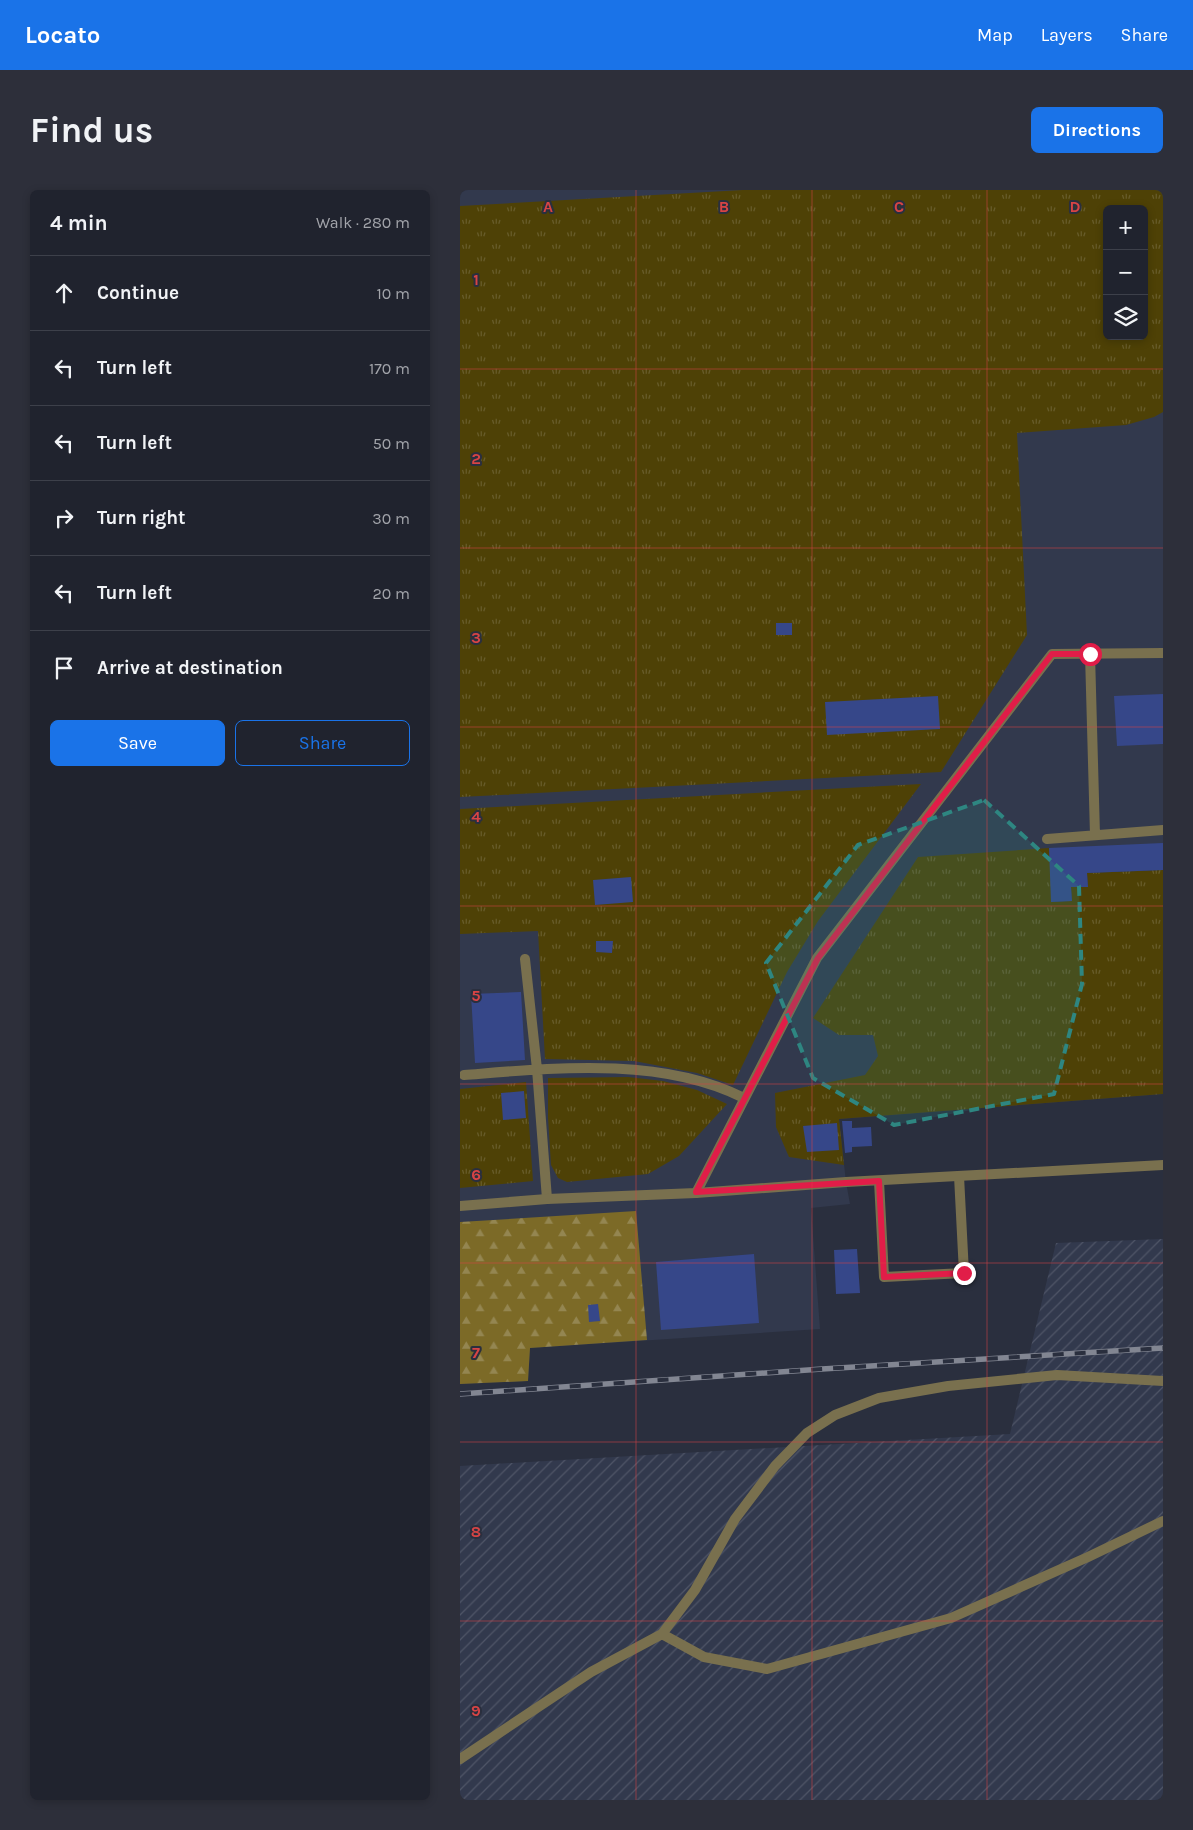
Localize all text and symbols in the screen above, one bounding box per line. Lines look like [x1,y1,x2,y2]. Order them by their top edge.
text: Locato [25,21,100,49]
text: Map [977,24,1013,46]
text: Layers [1041,24,1093,46]
text: Share [1121,24,1168,46]
button: Directions [1031,107,1163,153]
text: Find us [30,110,153,151]
text: A [543,197,553,216]
text: B [719,197,729,216]
text: C [894,197,904,216]
text: D [1070,197,1081,216]
map controls [1103,205,1148,340]
button: + [1103,205,1148,250]
text: 4 min [50,211,108,235]
text: Walk · 280 m [316,213,410,232]
button: − [1103,250,1148,295]
text: 1 [473,270,479,289]
icon: ahead [50,279,78,307]
text: Continue [97,282,179,304]
text: 10 m [376,284,410,303]
button: layers [1103,295,1148,340]
icon: left [50,354,78,382]
text: Turn left [97,357,172,379]
text: 170 m [369,359,410,378]
icon: left [50,429,78,457]
text: Turn left [97,432,172,454]
text: 50 m [373,434,410,453]
text: 2 [471,449,481,468]
icon: right [50,504,78,532]
text: Turn right [97,507,186,529]
text: 30 m [372,509,410,528]
icon: left [50,579,78,607]
text: Turn left [97,582,172,604]
text: 20 m [372,584,410,603]
text: 3 [471,628,481,647]
route start [1079,643,1102,666]
icon: arrive [50,654,78,682]
text: Arrive at destination [97,657,283,679]
button: Save [50,720,225,766]
button: Share [235,720,410,766]
text: 4 [471,807,481,826]
text: 5 [471,986,481,1005]
text: 6 [471,1165,481,1184]
route end [953,1262,976,1285]
text: 7 [472,1343,480,1362]
text: 8 [471,1522,481,1541]
text: 9 [471,1701,481,1720]

